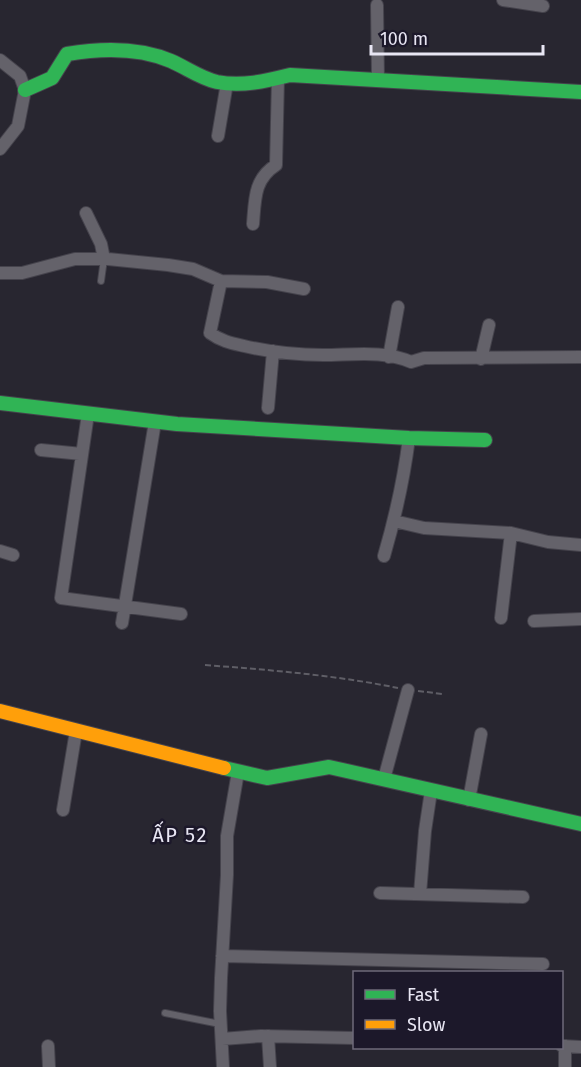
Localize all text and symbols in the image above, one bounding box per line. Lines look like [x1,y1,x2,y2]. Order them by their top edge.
scale bar [371,18,544,56]
text: 100 m [380,28,428,50]
district label: ẤP 52 [152,820,208,847]
legend [353,971,563,1049]
text: Fast [407,984,440,1006]
text: Slow [407,1014,446,1036]

